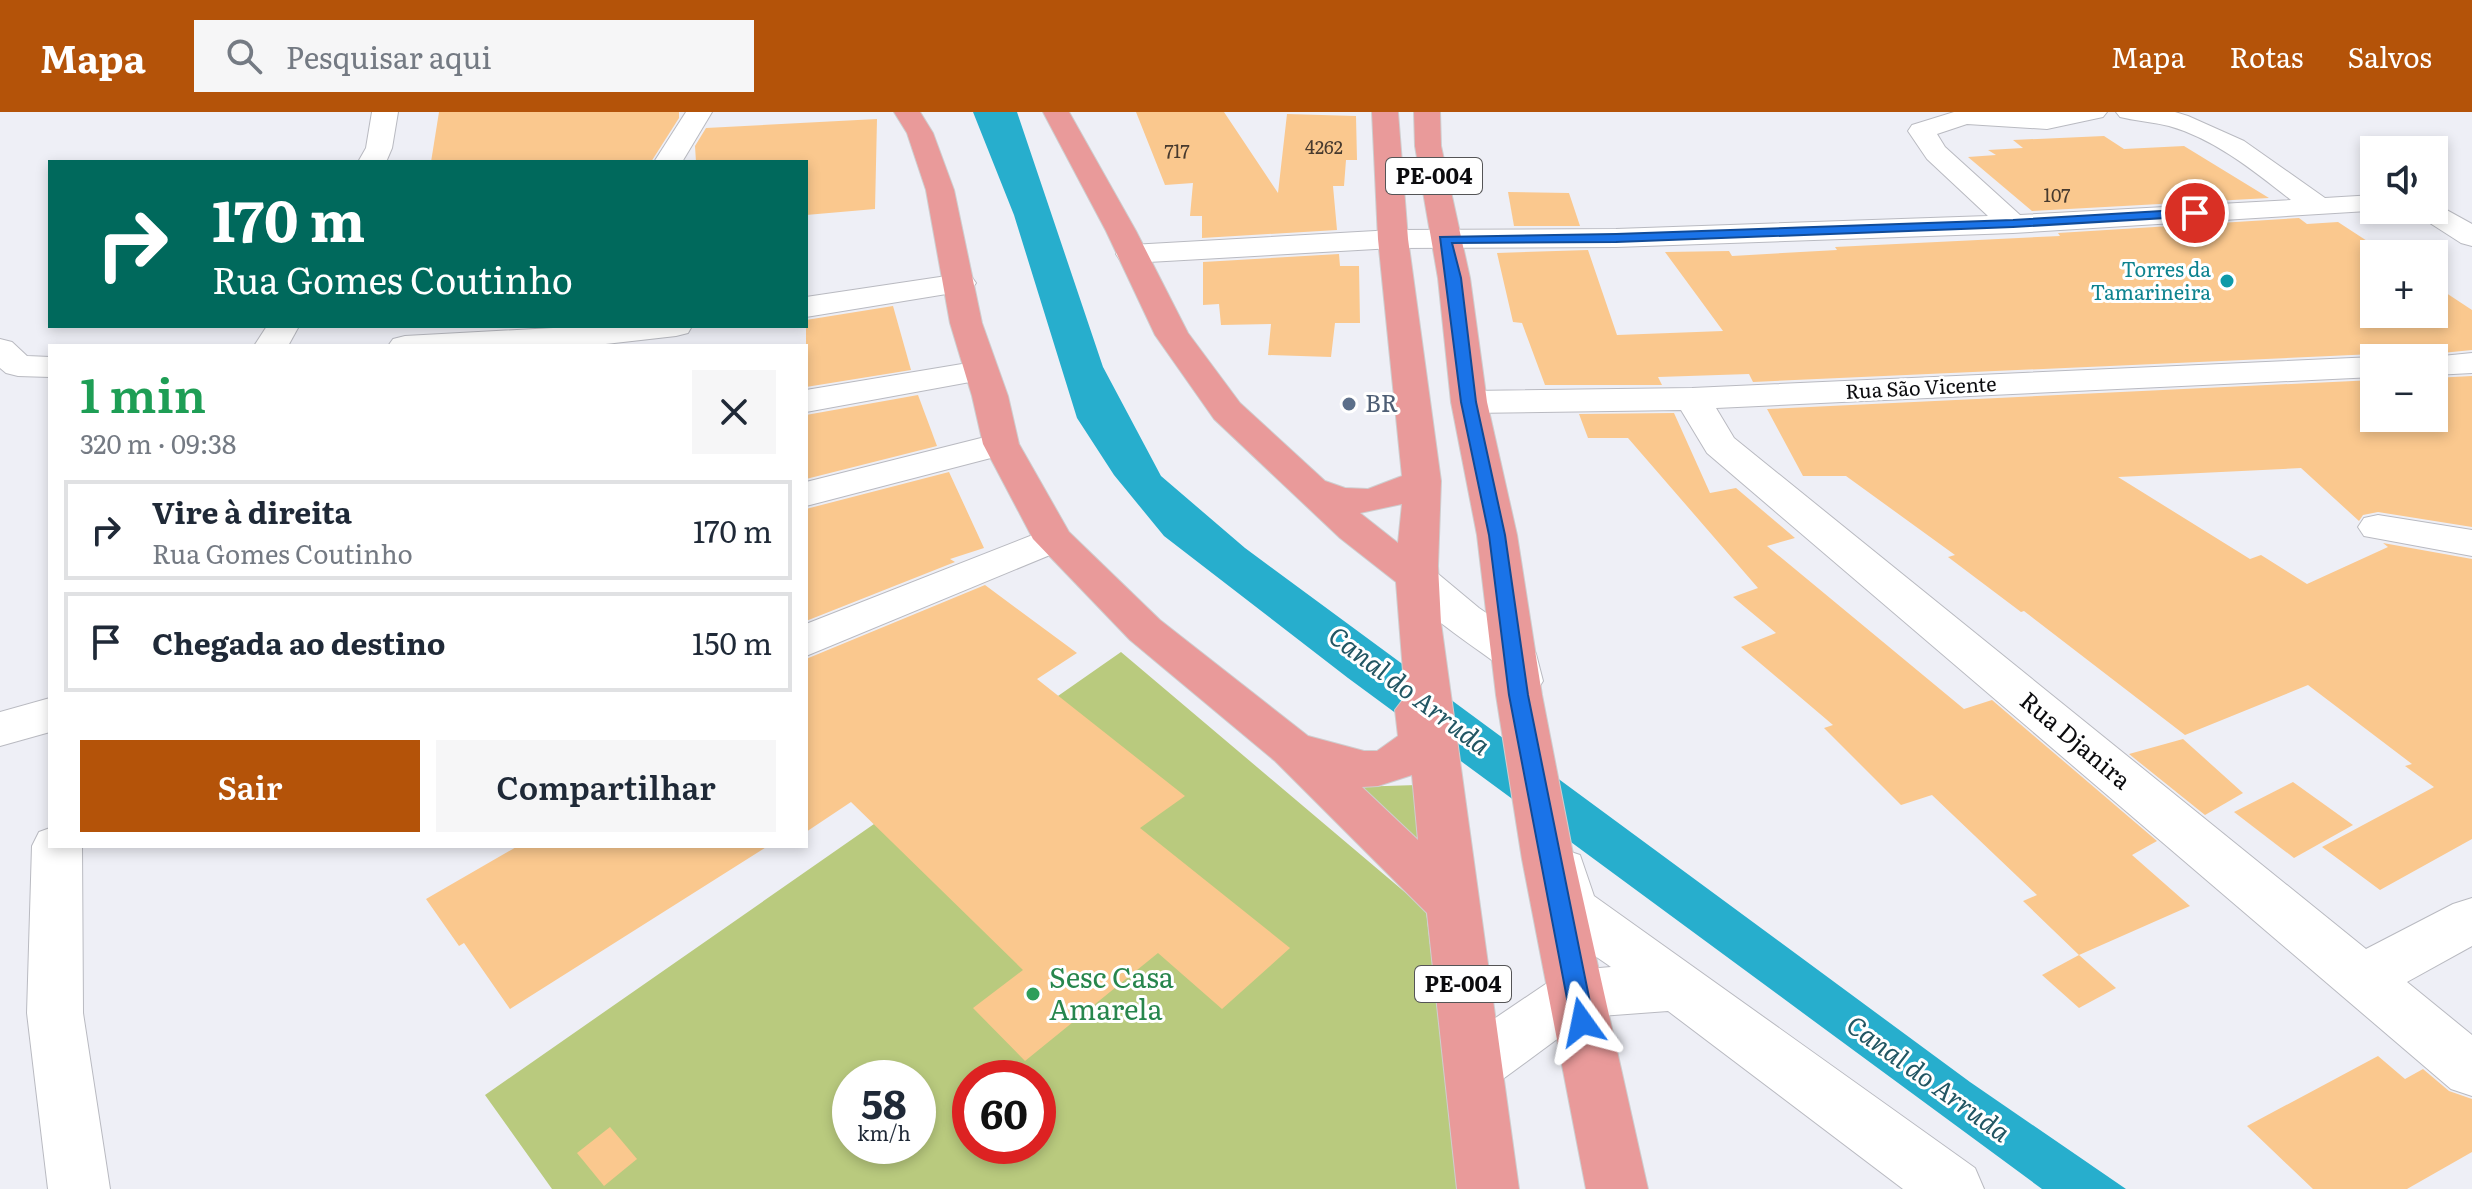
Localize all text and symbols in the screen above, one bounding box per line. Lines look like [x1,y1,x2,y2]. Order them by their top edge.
search box [194,20,754,92]
text: Mapa [40,28,146,85]
icon: search [222,34,266,78]
text: Pesquisar aqui [286,34,491,78]
text: Mapa [2111,35,2186,77]
text: Rotas [2230,35,2303,77]
text: Salvos [2347,35,2432,77]
house number: 4262 [1305,133,1343,160]
map controls [2360,136,2448,432]
button: sound [2360,136,2448,224]
house number: 717 [1164,137,1190,164]
road number: PE-004 [1386,158,1482,194]
text: 170 m [212,176,365,259]
pin [2161,179,2229,247]
house number: 107 [2044,181,2070,208]
icon: arrive [2173,191,2217,235]
icon: right [80,192,184,296]
button: + [2360,240,2448,328]
text: Rua Gomes Coutinho [212,252,573,305]
place label: Torres da Tamarineira [2091,253,2211,306]
marker: Torres da Tamarineira [2218,272,2236,290]
button: − [2360,344,2448,432]
text: 1 min [80,357,206,428]
street label: Rua São Vicente [1845,367,1997,405]
button: close [692,370,776,454]
place label: BR [1365,384,1398,419]
marker: BR [1340,395,1358,413]
text: 320 m · 09:38 [80,423,236,462]
text: Vire à direita [152,489,352,533]
icon: right [84,508,128,552]
text: 170 m [693,508,772,552]
text: Rua Gomes Coutinho [152,533,413,572]
water label: Canal do Arruda [1321,615,1500,763]
icon: arrive [84,620,128,664]
text: Chegada ao destino [152,620,445,664]
text: 150 m [692,620,772,664]
street label: Rua Djanira [2013,682,2140,796]
button: Sair [80,740,420,832]
button: Compartilhar [436,740,776,832]
place label: Sesc Casa Amarela [1049,955,1174,1029]
road number: PE-004 [1415,966,1511,1002]
position arrow [1540,980,1624,1064]
marker: Sesc Casa Amarela [1024,985,1042,1003]
water label: Canal do Arruda [1840,1004,2019,1150]
speed limit sign: 60 [952,1060,1056,1164]
text: 58 [861,1072,907,1131]
text: km/h [857,1117,911,1147]

